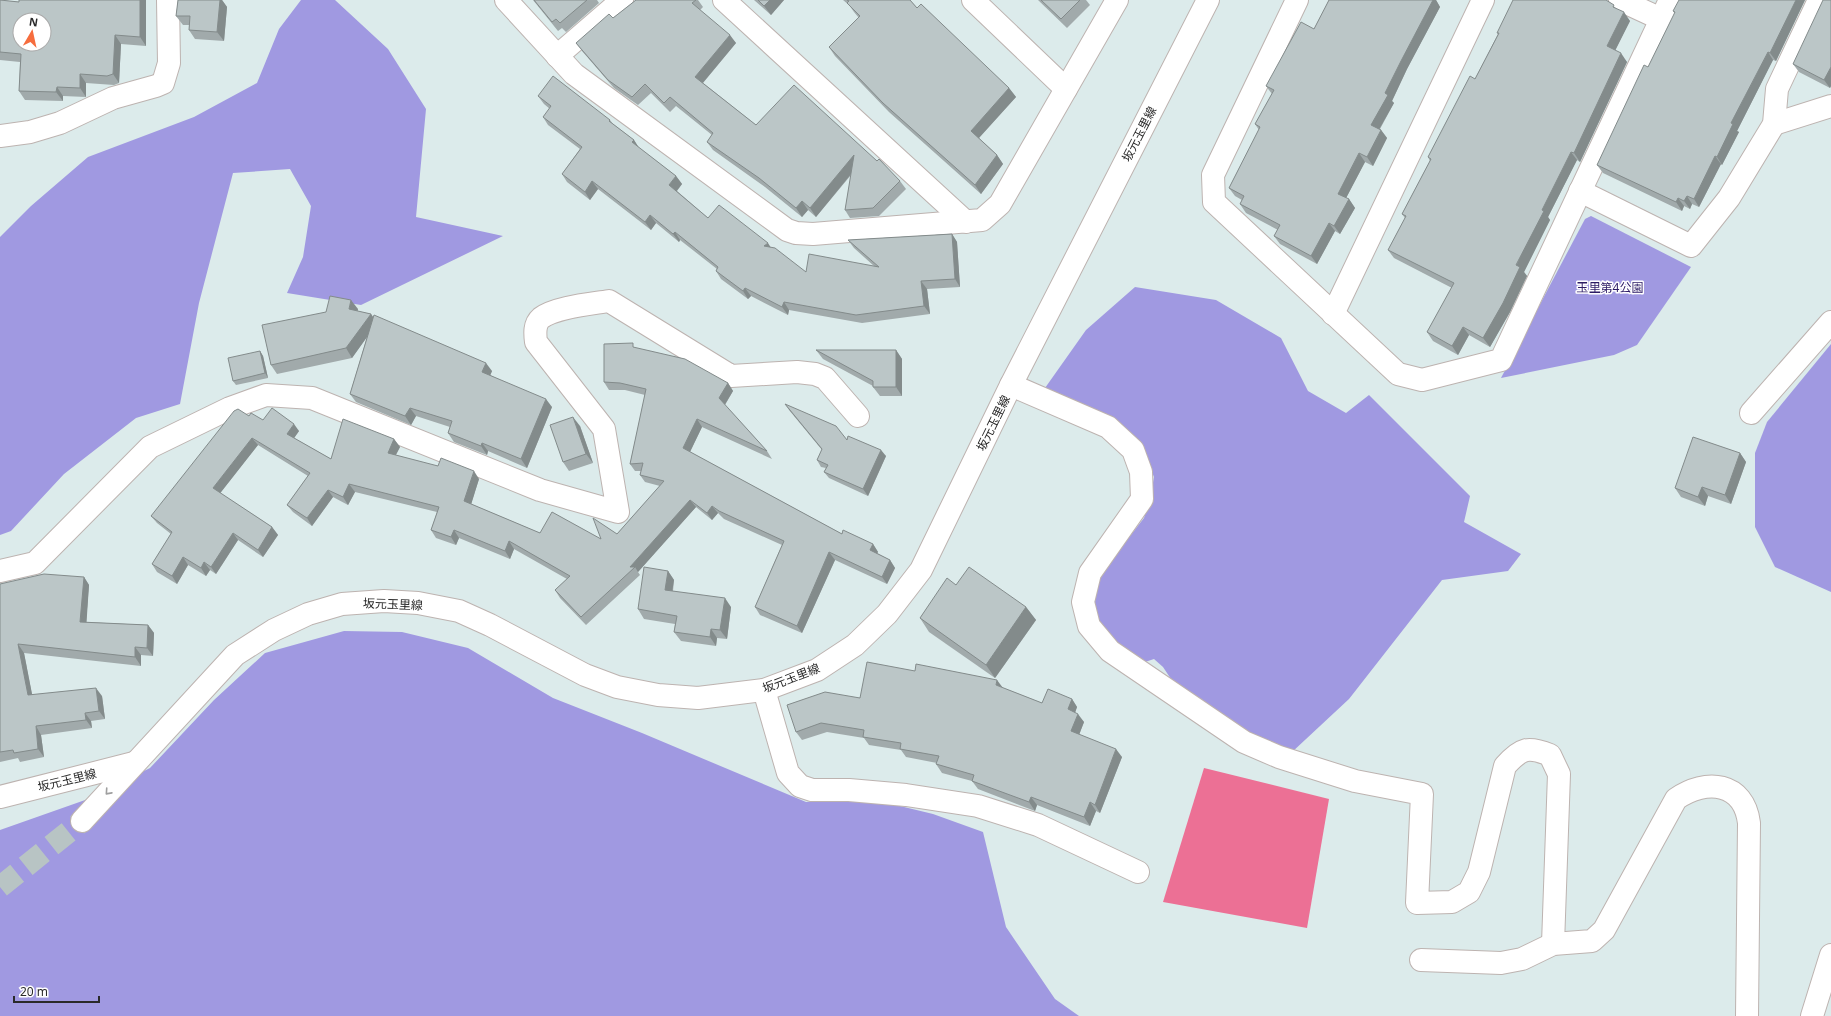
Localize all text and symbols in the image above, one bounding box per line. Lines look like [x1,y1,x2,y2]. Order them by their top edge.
north arrow [12,12,52,52]
text: N [28,14,39,30]
street label: 坂元玉里線 [1118,103,1160,165]
park label: 玉里第4公園 [1577,279,1643,296]
street label: 坂元玉里線 [972,392,1014,454]
street label: 坂元玉里線 [363,594,423,614]
street label: 坂元玉里線 [760,659,822,697]
street label: 坂元玉里線 [36,764,98,796]
one-way arrow [106,787,113,795]
scale bar [14,978,99,1004]
text: 20 m [20,983,48,1000]

